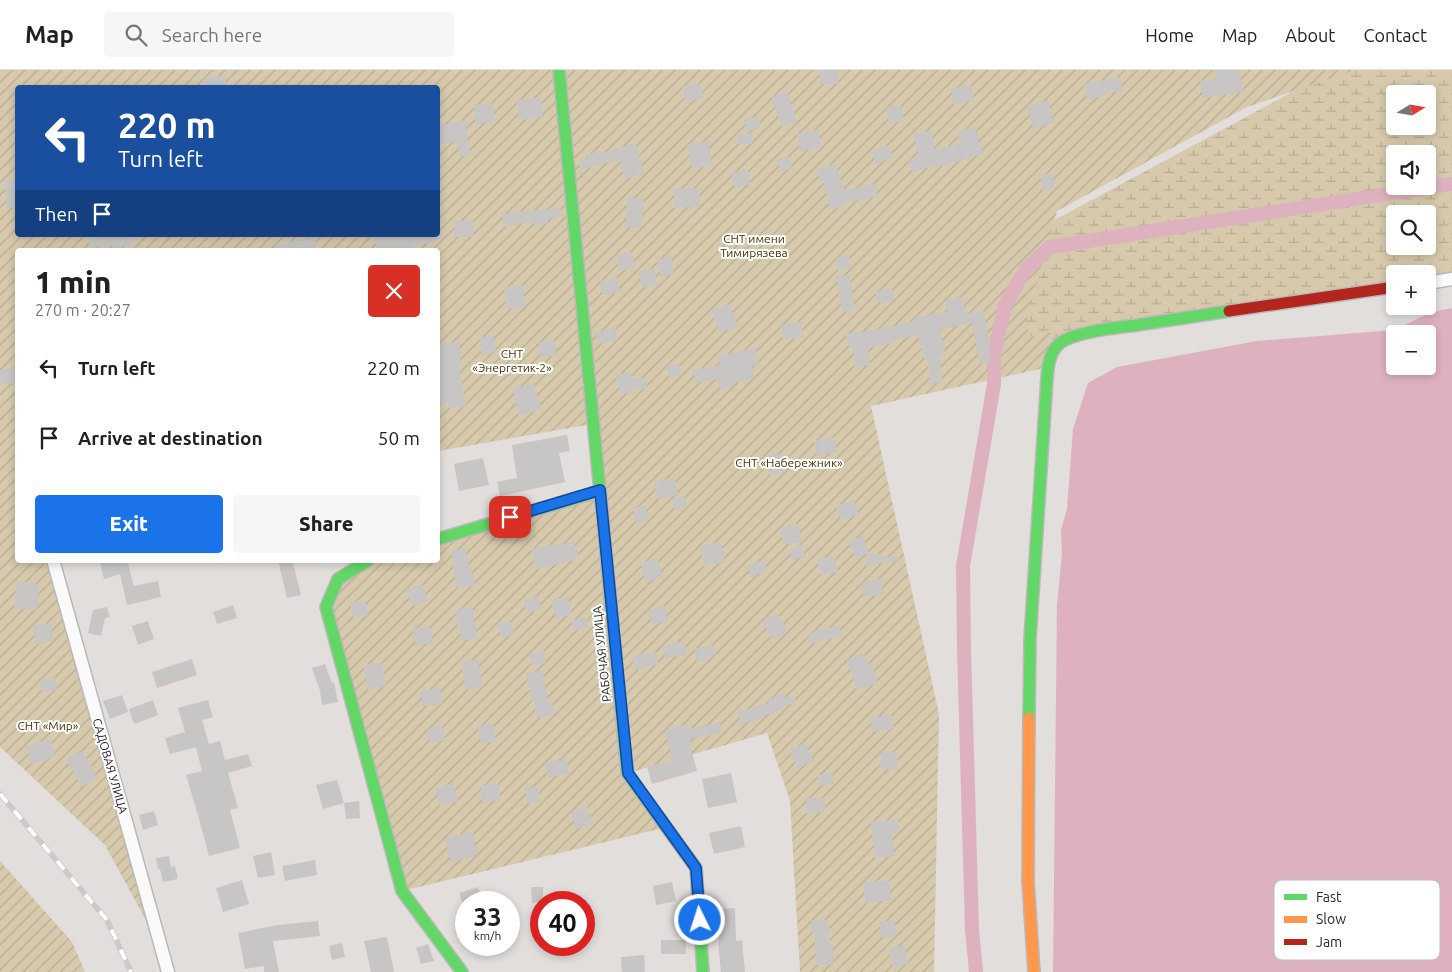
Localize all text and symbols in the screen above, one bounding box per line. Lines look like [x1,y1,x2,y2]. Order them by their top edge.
search box [104,12,454,57]
text: Map [25,21,74,48]
icon: search [122,21,150,49]
text: Search here [162,24,262,46]
text: Home [1145,25,1194,45]
text: Map [1222,25,1257,45]
text: About [1285,25,1335,45]
text: Contact [1363,25,1427,45]
north arrow [1386,85,1436,135]
map controls [1386,85,1436,375]
icon: left [35,105,100,170]
text: 220 m [118,105,216,145]
button: sound [1386,145,1436,195]
text: Turn left [118,146,203,171]
icon: arrive [88,200,116,228]
text: Then [35,203,78,225]
button: search [1386,205,1436,255]
park label: СНТ имени Тимирязева [720,232,788,259]
text: 1 min [35,265,111,299]
button: close [368,265,420,317]
button: + [1386,265,1436,315]
text: 270 m · 20:27 [35,301,131,319]
button: − [1386,325,1436,375]
park label: СНТ «Энергетик-2» [472,347,552,374]
icon: left [35,354,63,382]
text: Turn left [78,357,156,379]
text: 220 m [367,357,420,379]
icon: arrive [35,424,63,452]
text: Arrive at destination [78,427,263,449]
text: 50 m [378,427,420,449]
park label: СНТ «Набережник» [735,456,843,469]
button: Exit [35,495,223,553]
button: Share [233,495,420,553]
pin [489,496,531,538]
icon: arrive [496,503,524,531]
street label: РАБОЧАЯ УЛИЦА [590,605,613,703]
street label: САДОВАЯ УЛИЦА [91,717,130,815]
park label: СНТ «Мир» [18,719,79,732]
legend [1274,880,1440,960]
text: Fast [1316,889,1342,905]
speed limit sign: 40 [530,891,595,956]
position arrow [673,893,725,945]
text: 33 [473,903,502,931]
text: Slow [1316,911,1346,927]
text: km/h [474,929,501,942]
text: Jam [1316,934,1342,950]

